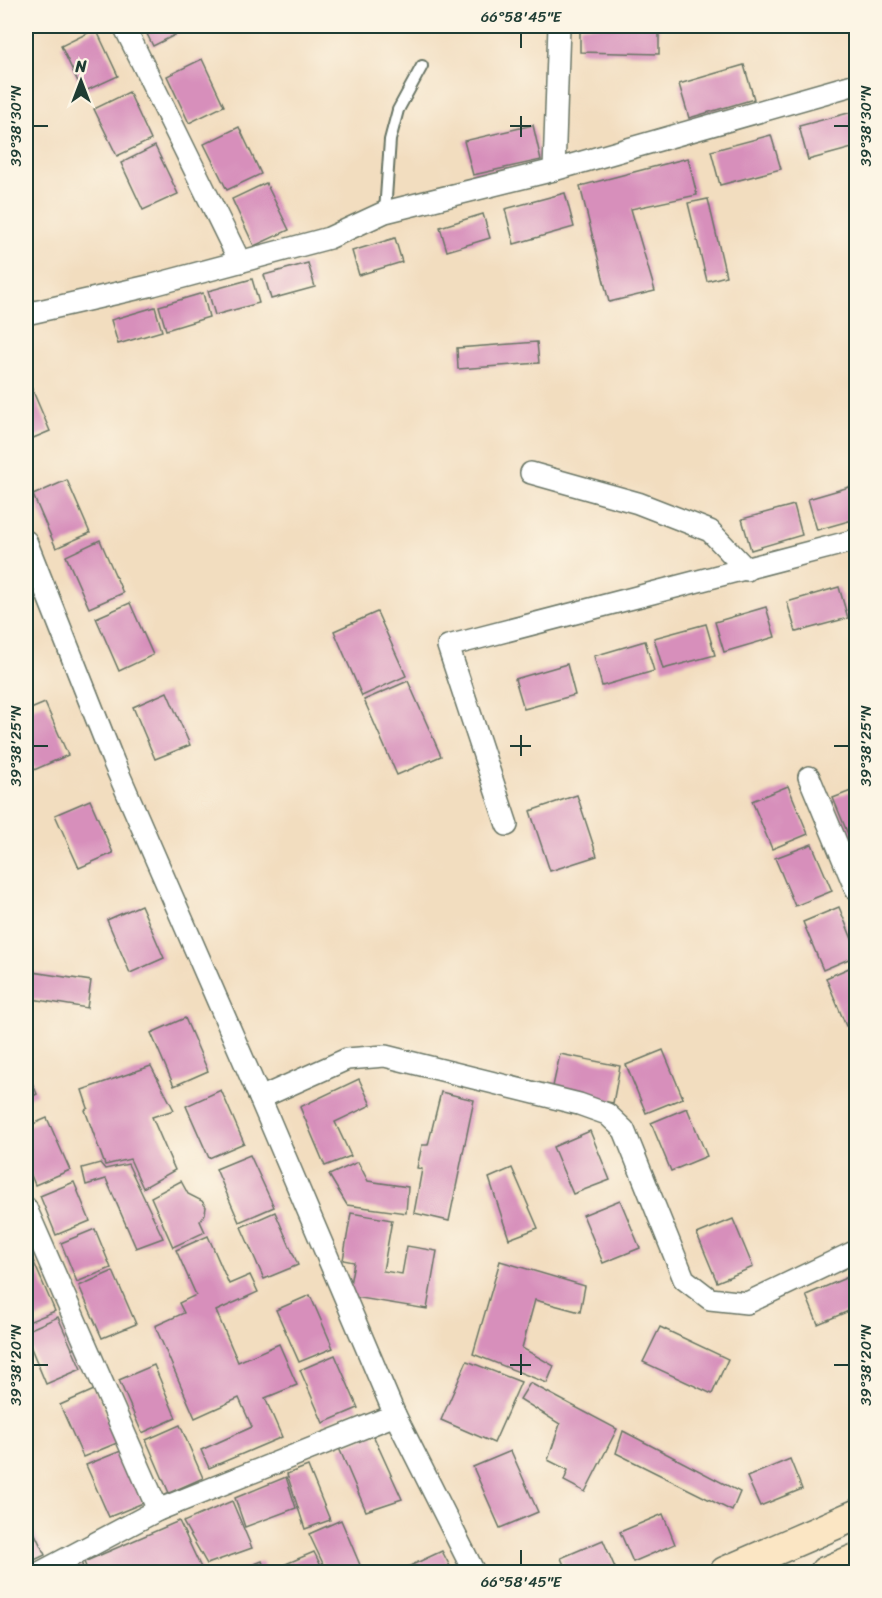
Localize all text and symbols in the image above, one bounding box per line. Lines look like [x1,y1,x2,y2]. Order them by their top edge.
text: 66°58'45"E [481,4,563,30]
north arrow [51,51,111,111]
text: N [74,52,87,81]
text: 39°38'30"N [3,85,29,167]
text: 39°38'30"N [853,85,879,167]
text: 39°38'25"N [3,705,29,787]
text: 39°38'25"N [853,705,879,787]
text: 39°38'20"N [3,1324,29,1406]
text: 39°38'20"N [853,1324,879,1406]
text: 66°58'45"E [481,1569,563,1595]

